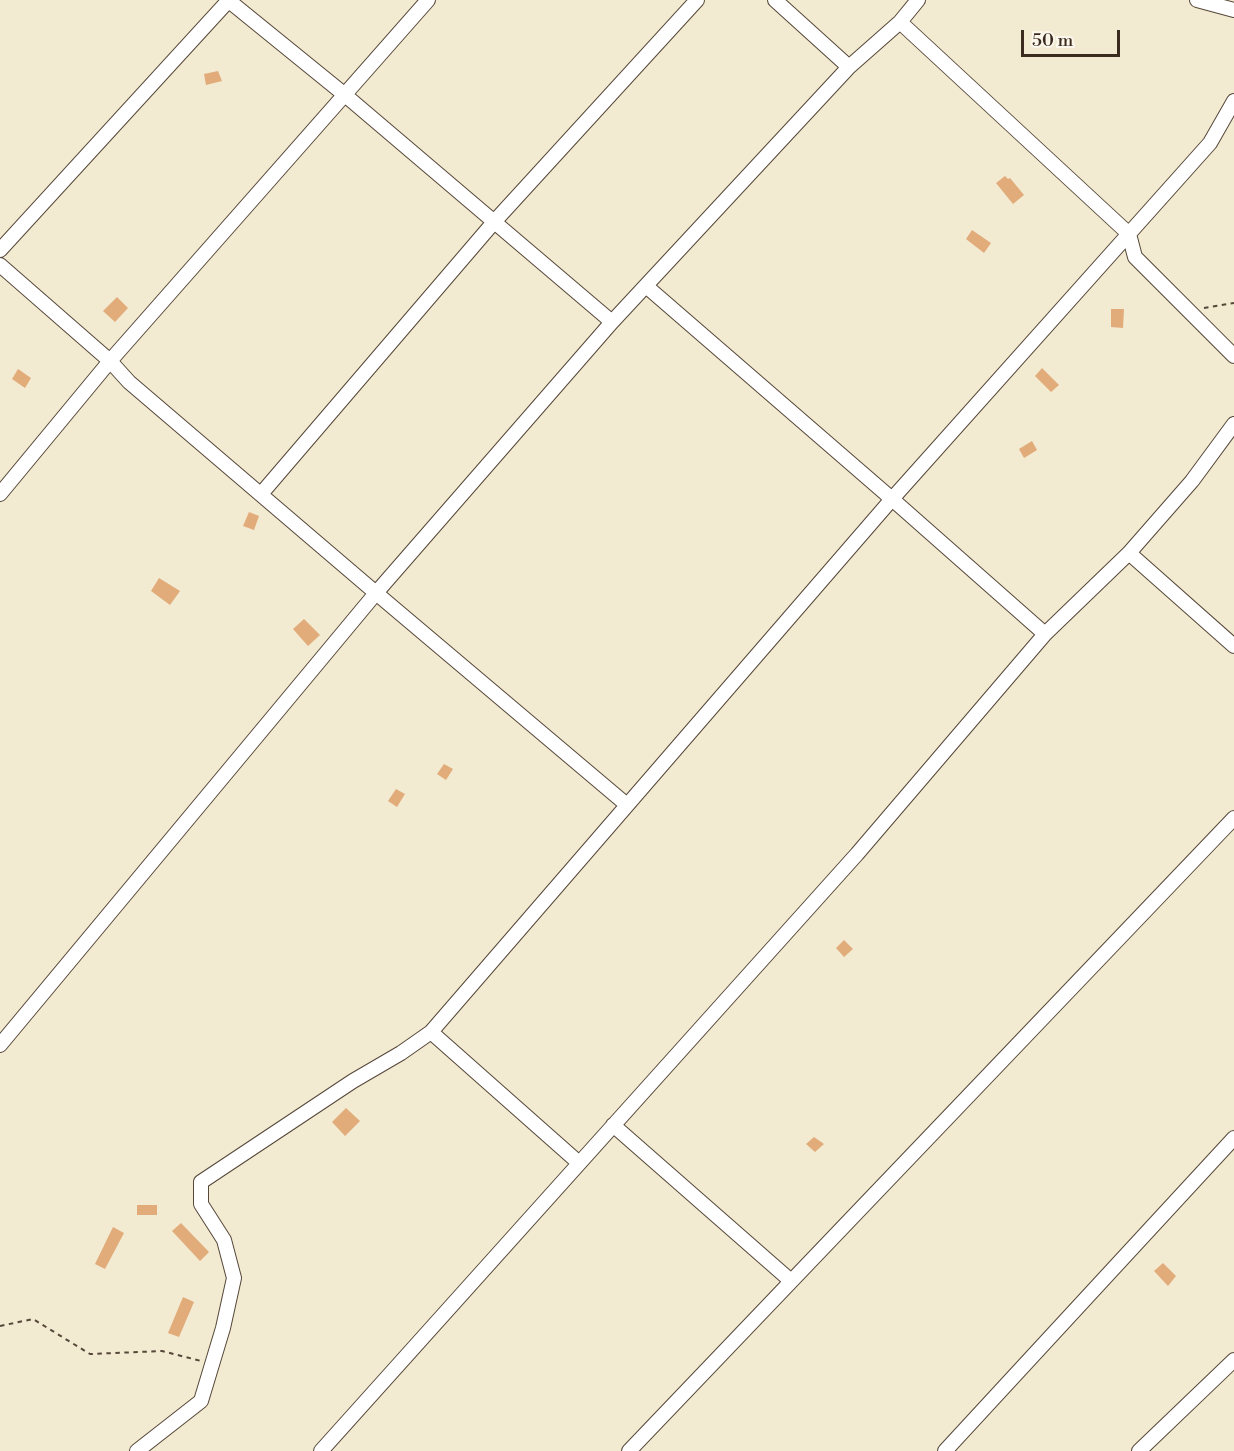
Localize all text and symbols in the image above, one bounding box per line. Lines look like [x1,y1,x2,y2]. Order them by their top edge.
scale bar [1024,18,1123,56]
text: 50 m [1032,29,1073,52]

